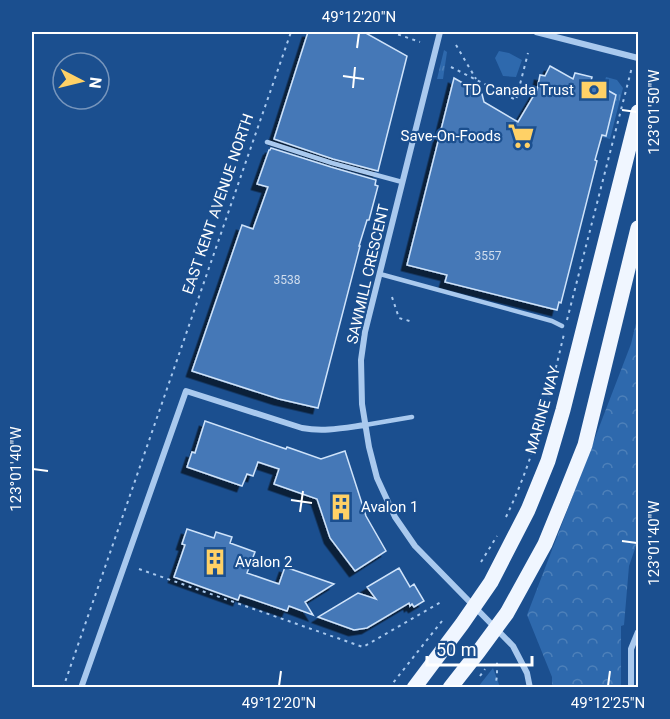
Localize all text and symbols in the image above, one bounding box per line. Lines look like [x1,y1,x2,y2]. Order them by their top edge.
text: 49°12'20"N [322,8,396,26]
north arrow [51,51,111,111]
text: 123°01'50"W [645,69,663,155]
bank icon: TD Canada Trust [579,75,609,105]
text: N [85,76,106,90]
place label: TD Canada Trust [463,81,574,99]
street label: EAST KENT AVENUE NORTH [179,111,257,297]
supermarket icon: Save-On-Foods [506,121,536,151]
place label: Save-On-Foods [401,127,501,145]
street label: SAWMILL CRESCENT [343,202,393,346]
house number: 3557 [475,249,502,263]
house number: 3538 [274,273,301,287]
street label: MARINE WAY [522,364,564,456]
text: 123°01'40"W [7,426,25,512]
building icon: Avalon 1 [326,492,356,522]
place label: Avalon 1 [361,498,418,516]
text: 123°01'40"W [645,500,663,586]
building icon: Avalon 2 [200,547,230,577]
place label: Avalon 2 [235,553,292,571]
scale bar [427,629,532,667]
text: 50 m [436,639,476,660]
text: 49°12'20"N [242,694,316,712]
text: 49°12'25"N [571,694,645,712]

